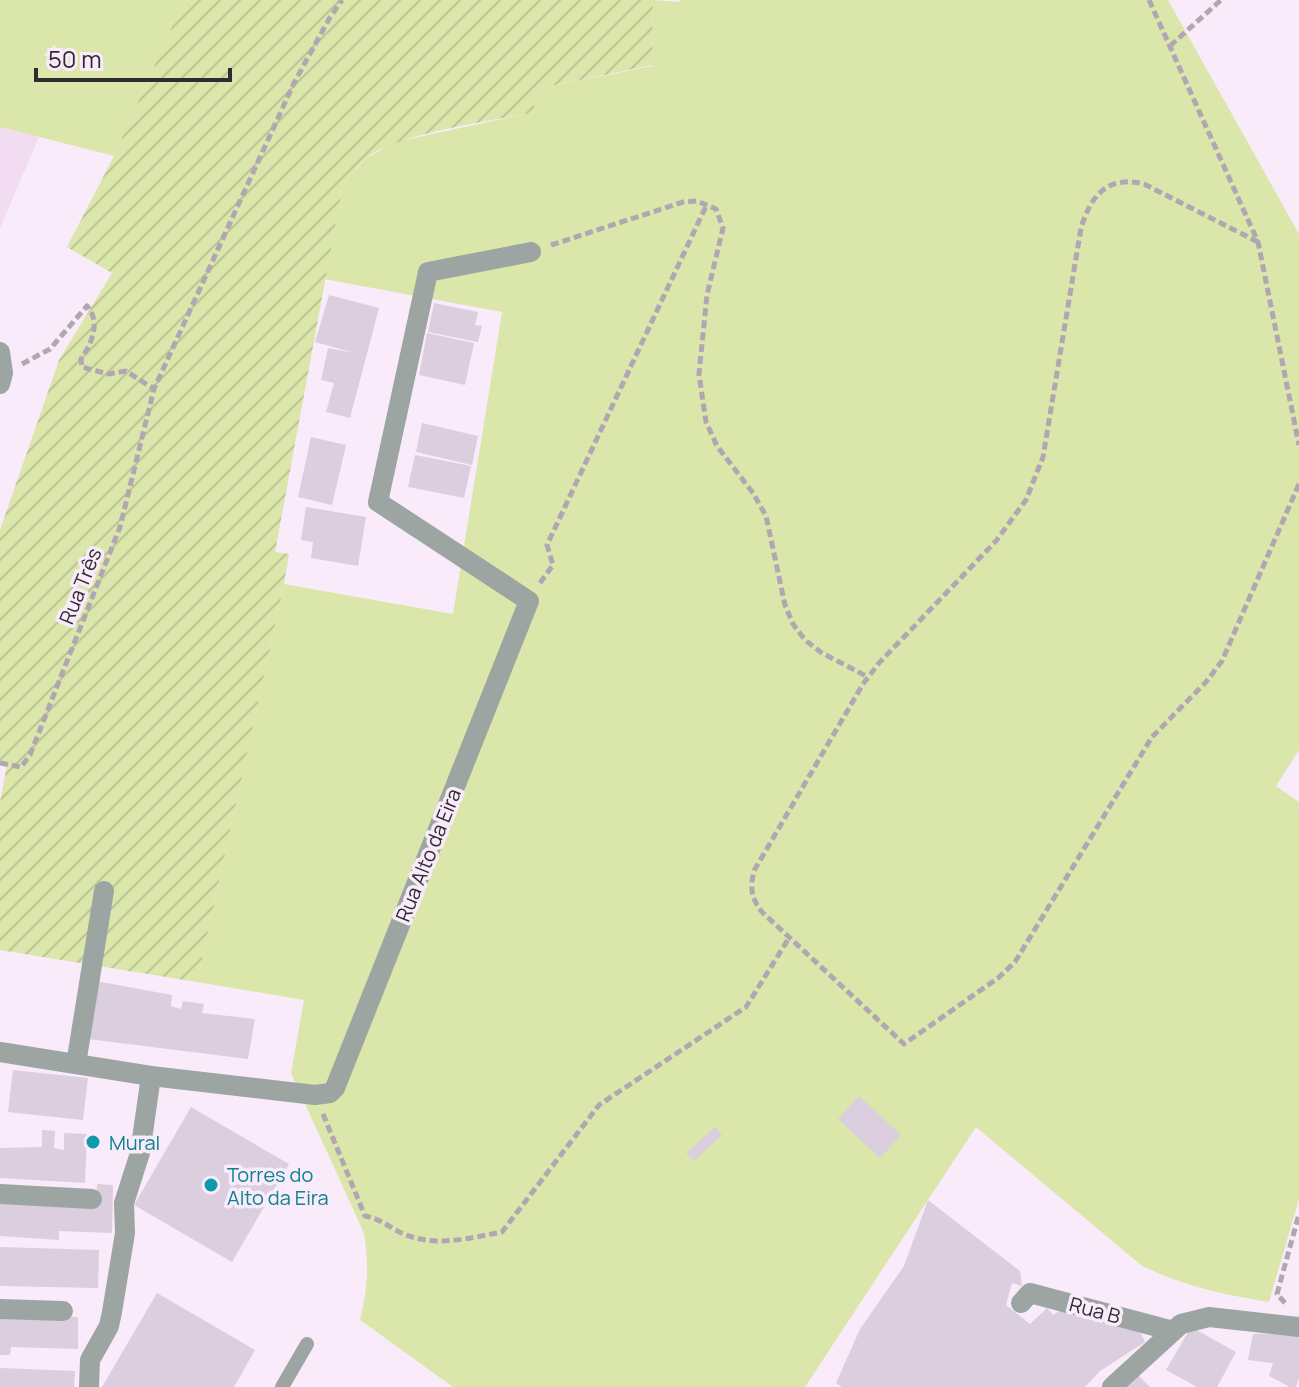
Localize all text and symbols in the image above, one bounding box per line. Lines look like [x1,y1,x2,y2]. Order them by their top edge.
scale bar [36,32,230,82]
text: 50 m [48,42,102,75]
street label: Rua Três [53,544,107,628]
street label: Rua Alto da Eira [389,784,467,926]
place label: Mural [109,1129,160,1156]
marker: Mural [84,1133,102,1151]
place label: Torres do Alto da Eira [227,1161,329,1211]
marker: Torres do Alto da Eira [202,1176,220,1194]
street label: Rua B [1066,1290,1124,1330]

